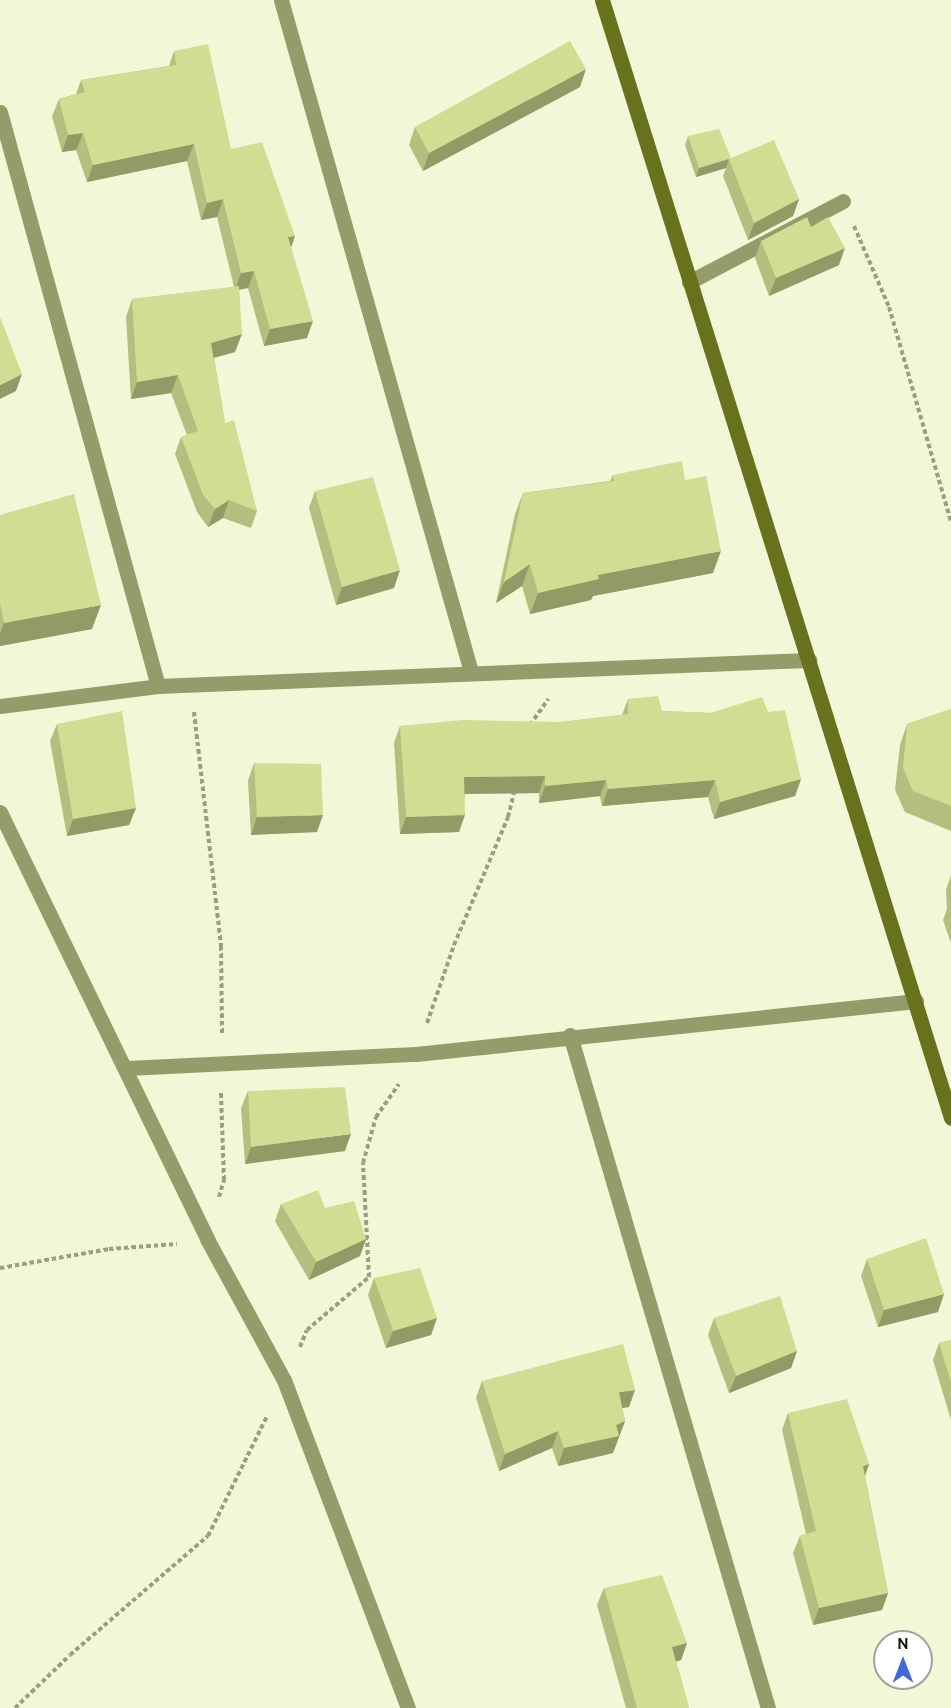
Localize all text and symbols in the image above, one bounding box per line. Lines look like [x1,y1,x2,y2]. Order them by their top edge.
north arrow [873,1630,933,1690]
text: N [897,1634,909,1653]

